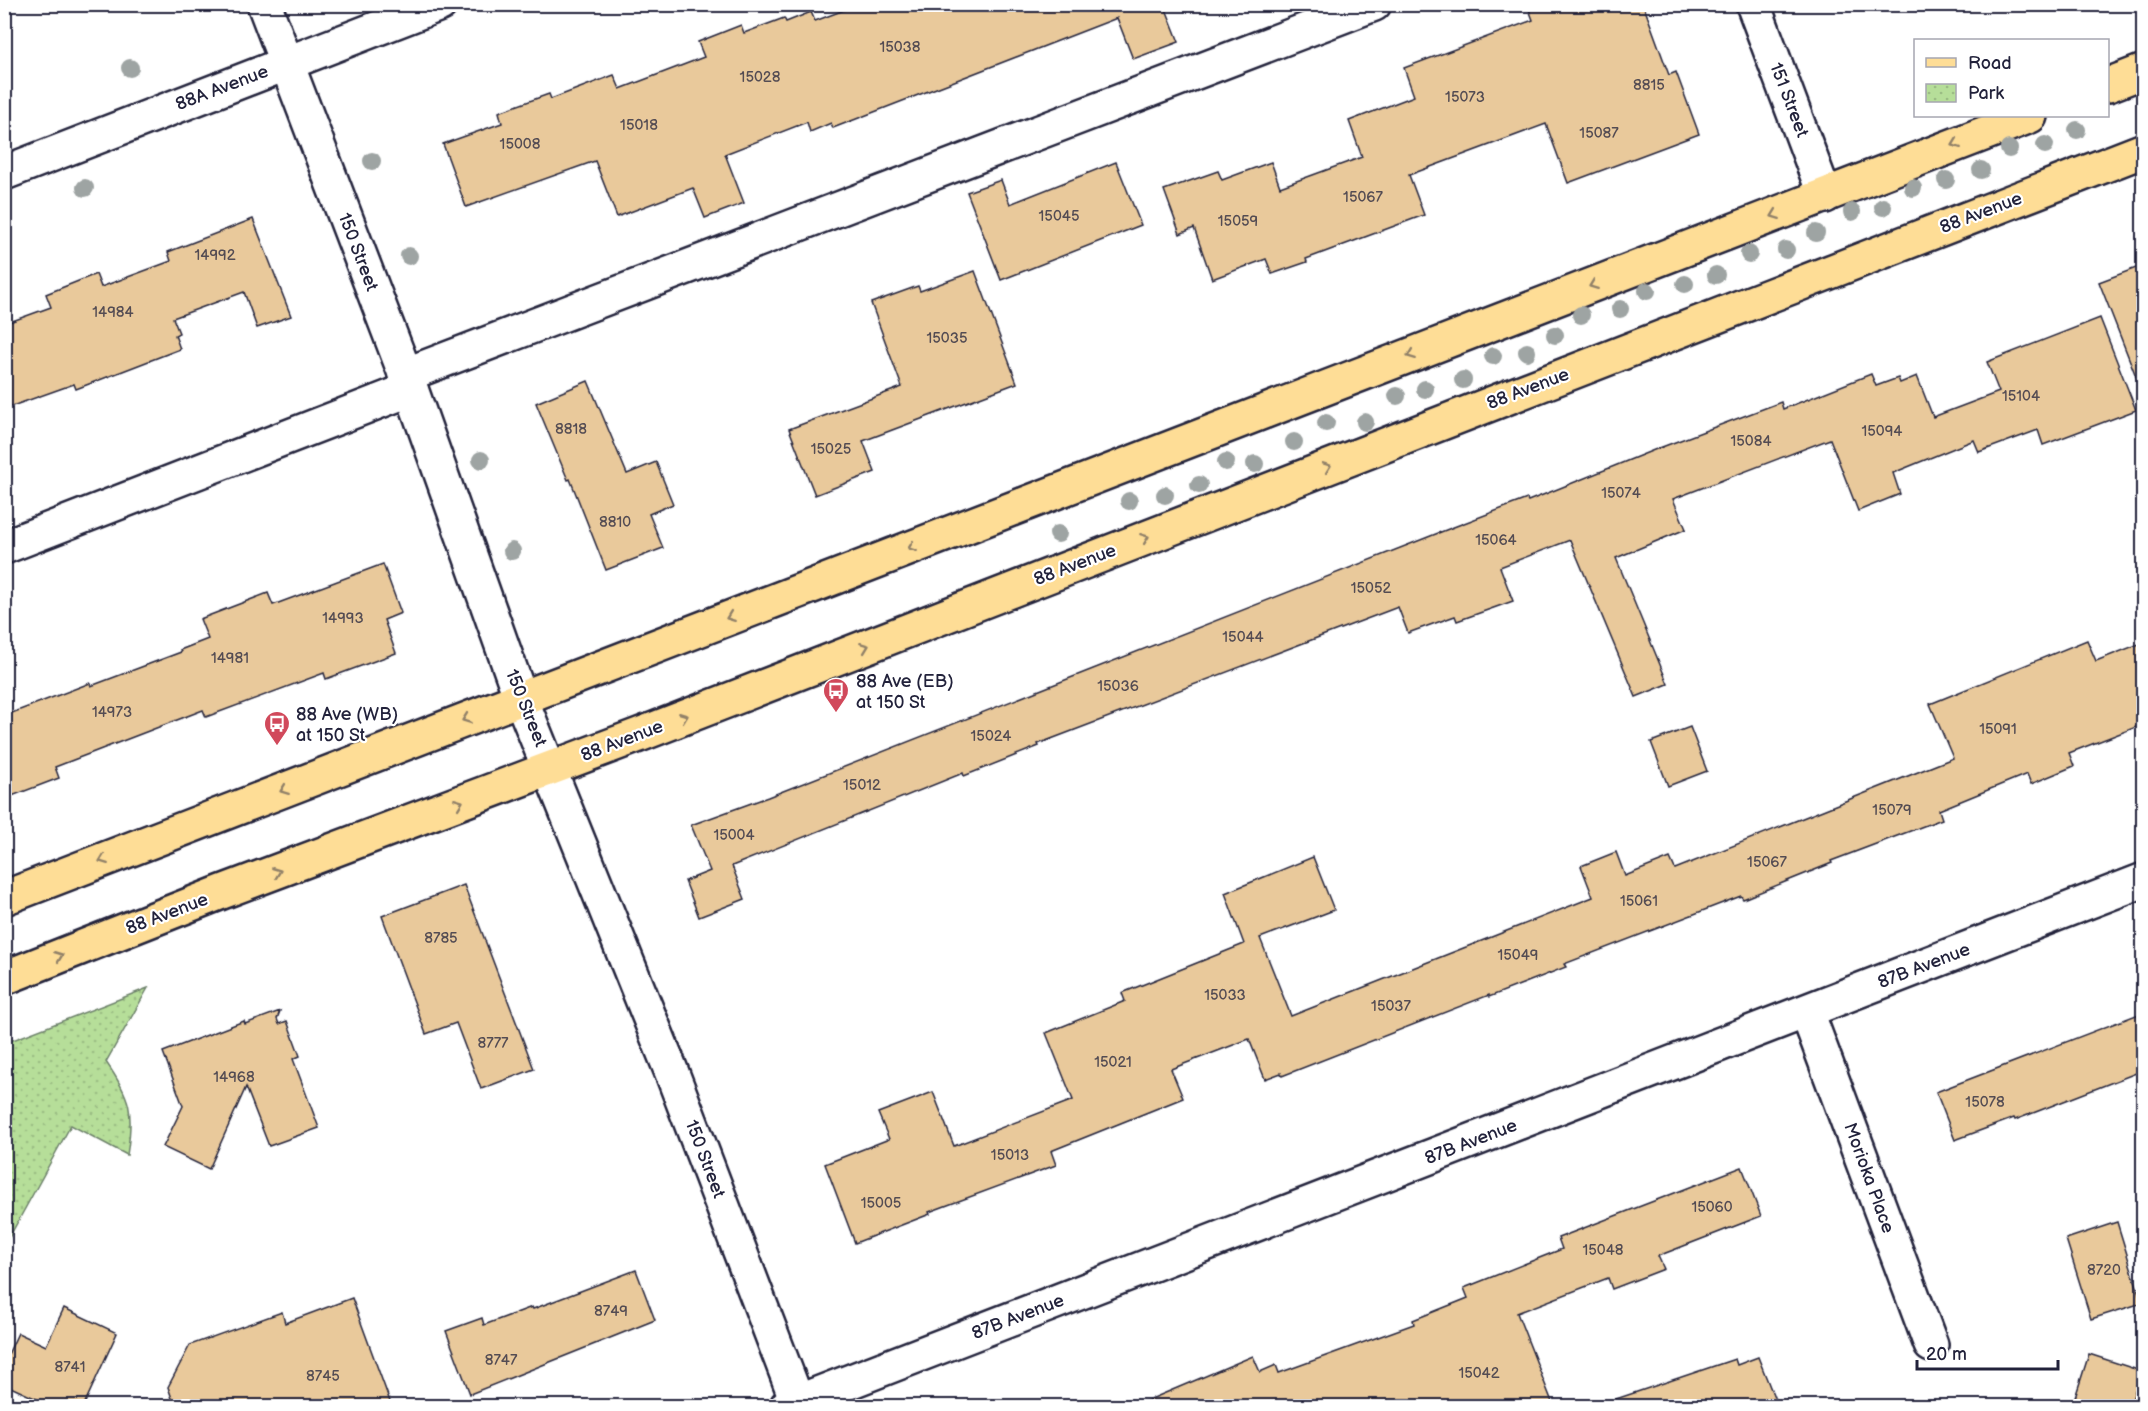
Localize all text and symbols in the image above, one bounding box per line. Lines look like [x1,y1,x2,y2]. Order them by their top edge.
house number: 15038 [879,38,921,57]
legend [1914,39,2109,117]
text: Road [1968,53,2012,74]
street label: 151 Street [1765,60,1813,141]
street label: 88A Avenue [173,61,271,115]
house number: 15028 [740,68,781,87]
house number: 8815 [1633,76,1665,95]
text: Park [1968,83,2004,104]
house number: 15073 [1445,88,1485,107]
house number: 15018 [620,116,658,135]
house number: 15087 [1579,124,1619,143]
house number: 15008 [500,135,541,154]
one-way arrow [1952,137,1962,150]
house number: 15067 [1343,188,1384,207]
street label: 88 Avenue [1937,188,2025,238]
house number: 15045 [1039,207,1079,226]
one-way arrow [1770,208,1781,220]
street label: 150 Street [334,210,383,294]
house number: 15059 [1218,212,1258,231]
house number: 14992 [194,246,236,265]
one-way arrow [1588,278,1599,290]
house number: 14984 [92,303,134,322]
house number: 15035 [926,329,968,348]
one-way arrow [1406,348,1417,360]
street label: 88 Avenue [1484,364,1572,414]
house number: 15104 [2002,387,2040,406]
house number: 8818 [555,420,587,439]
house number: 15094 [1861,422,1903,441]
house number: 15084 [1730,432,1772,451]
house number: 15025 [811,440,851,459]
one-way arrow [1321,462,1332,475]
house number: 15074 [1601,484,1641,503]
house number: 8810 [599,513,631,532]
house number: 15064 [1475,531,1517,550]
one-way arrow [1139,533,1150,545]
one-way arrow [907,540,918,552]
street label: 88 Avenue [1031,540,1119,590]
house number: 15052 [1351,579,1391,598]
house number: 14993 [322,609,364,628]
one-way arrow [725,610,735,623]
house number: 15044 [1222,628,1264,647]
one-way arrow [859,642,870,654]
house number: 14981 [211,649,249,668]
street label: 150 Street [501,666,551,750]
place label: 88 Ave (EB) at 150 St [856,671,954,713]
bus stop icon: 88 Ave (EB) at 150 St [821,676,851,714]
house number: 15036 [1097,677,1139,696]
house number: 14973 [92,703,132,722]
place label: 88 Ave (WB) at 150 St [296,704,398,746]
bus stop icon: 88 Ave (WB) at 150 St [262,709,292,747]
one-way arrow [461,712,472,724]
one-way arrow [678,712,688,725]
street label: 88 Avenue [578,716,666,766]
house number: 15091 [1979,720,2017,739]
house number: 15024 [971,727,1012,746]
house number: 15012 [843,776,881,795]
one-way arrow [280,782,290,795]
one-way arrow [453,798,464,810]
house number: 15079 [1872,801,1912,820]
house number: 15004 [713,826,755,845]
one-way arrow [98,853,109,865]
house number: 15067 [1747,853,1788,872]
one-way arrow [271,866,282,879]
street label: 88 Avenue [123,889,211,939]
house number: 15061 [1620,892,1658,911]
house number: 8785 [424,929,458,948]
street label: 87B Avenue [1875,939,1973,993]
house number: 15049 [1497,946,1539,965]
one-way arrow [53,951,64,963]
house number: 15033 [1204,986,1246,1005]
house number: 15037 [1371,997,1412,1016]
house number: 8777 [478,1034,509,1053]
house number: 15021 [1094,1053,1132,1072]
house number: 14968 [213,1068,255,1087]
house number: 15078 [1965,1093,2005,1112]
street label: 87B Avenue [1422,1115,1520,1169]
street label: 150 Street [681,1117,730,1201]
street label: Morioka Place [1839,1120,1899,1236]
house number: 15013 [991,1146,1029,1165]
house number: 15005 [861,1194,901,1213]
house number: 15060 [1691,1198,1733,1217]
house number: 15048 [1582,1241,1624,1260]
house number: 8720 [2087,1261,2121,1280]
street label: 87B Avenue [969,1290,1067,1344]
house number: 8749 [594,1302,628,1321]
scale bar [1917,1333,2058,1371]
text: 20 m [1926,1344,1967,1365]
house number: 8747 [485,1351,518,1370]
house number: 8741 [54,1358,86,1377]
house number: 15042 [1458,1364,1500,1383]
house number: 8745 [306,1367,340,1386]

